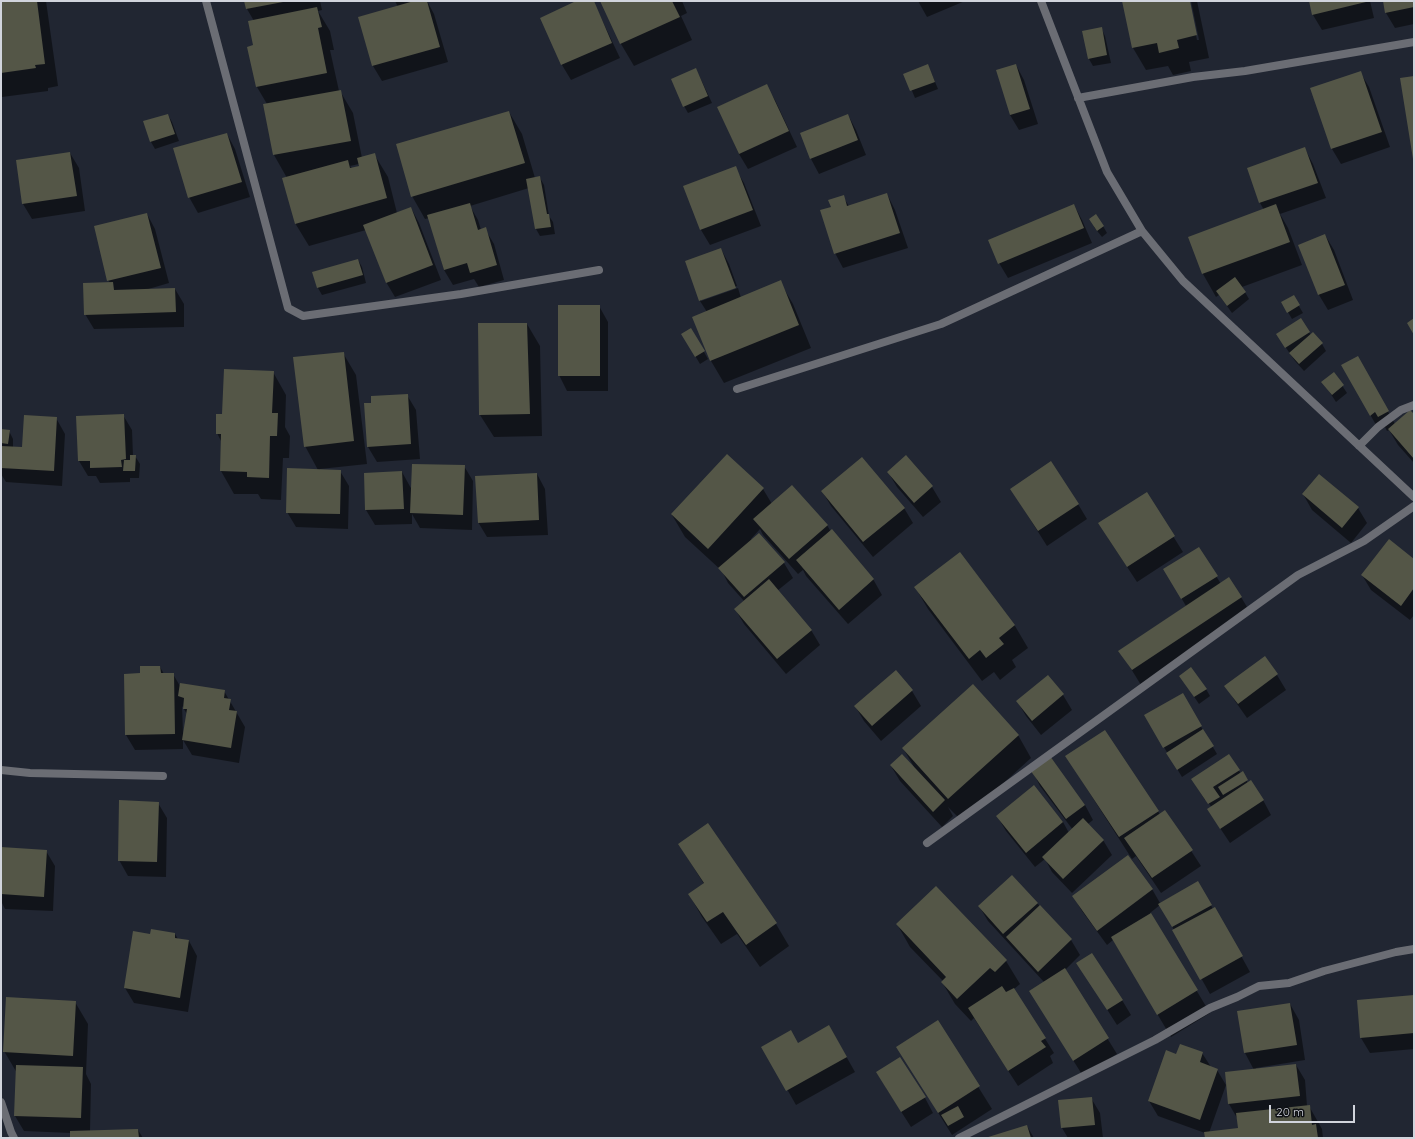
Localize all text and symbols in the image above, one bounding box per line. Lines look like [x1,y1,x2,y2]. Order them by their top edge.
scale bar [1271,1097,1357,1123]
text: 20 m [1276,1104,1304,1119]

